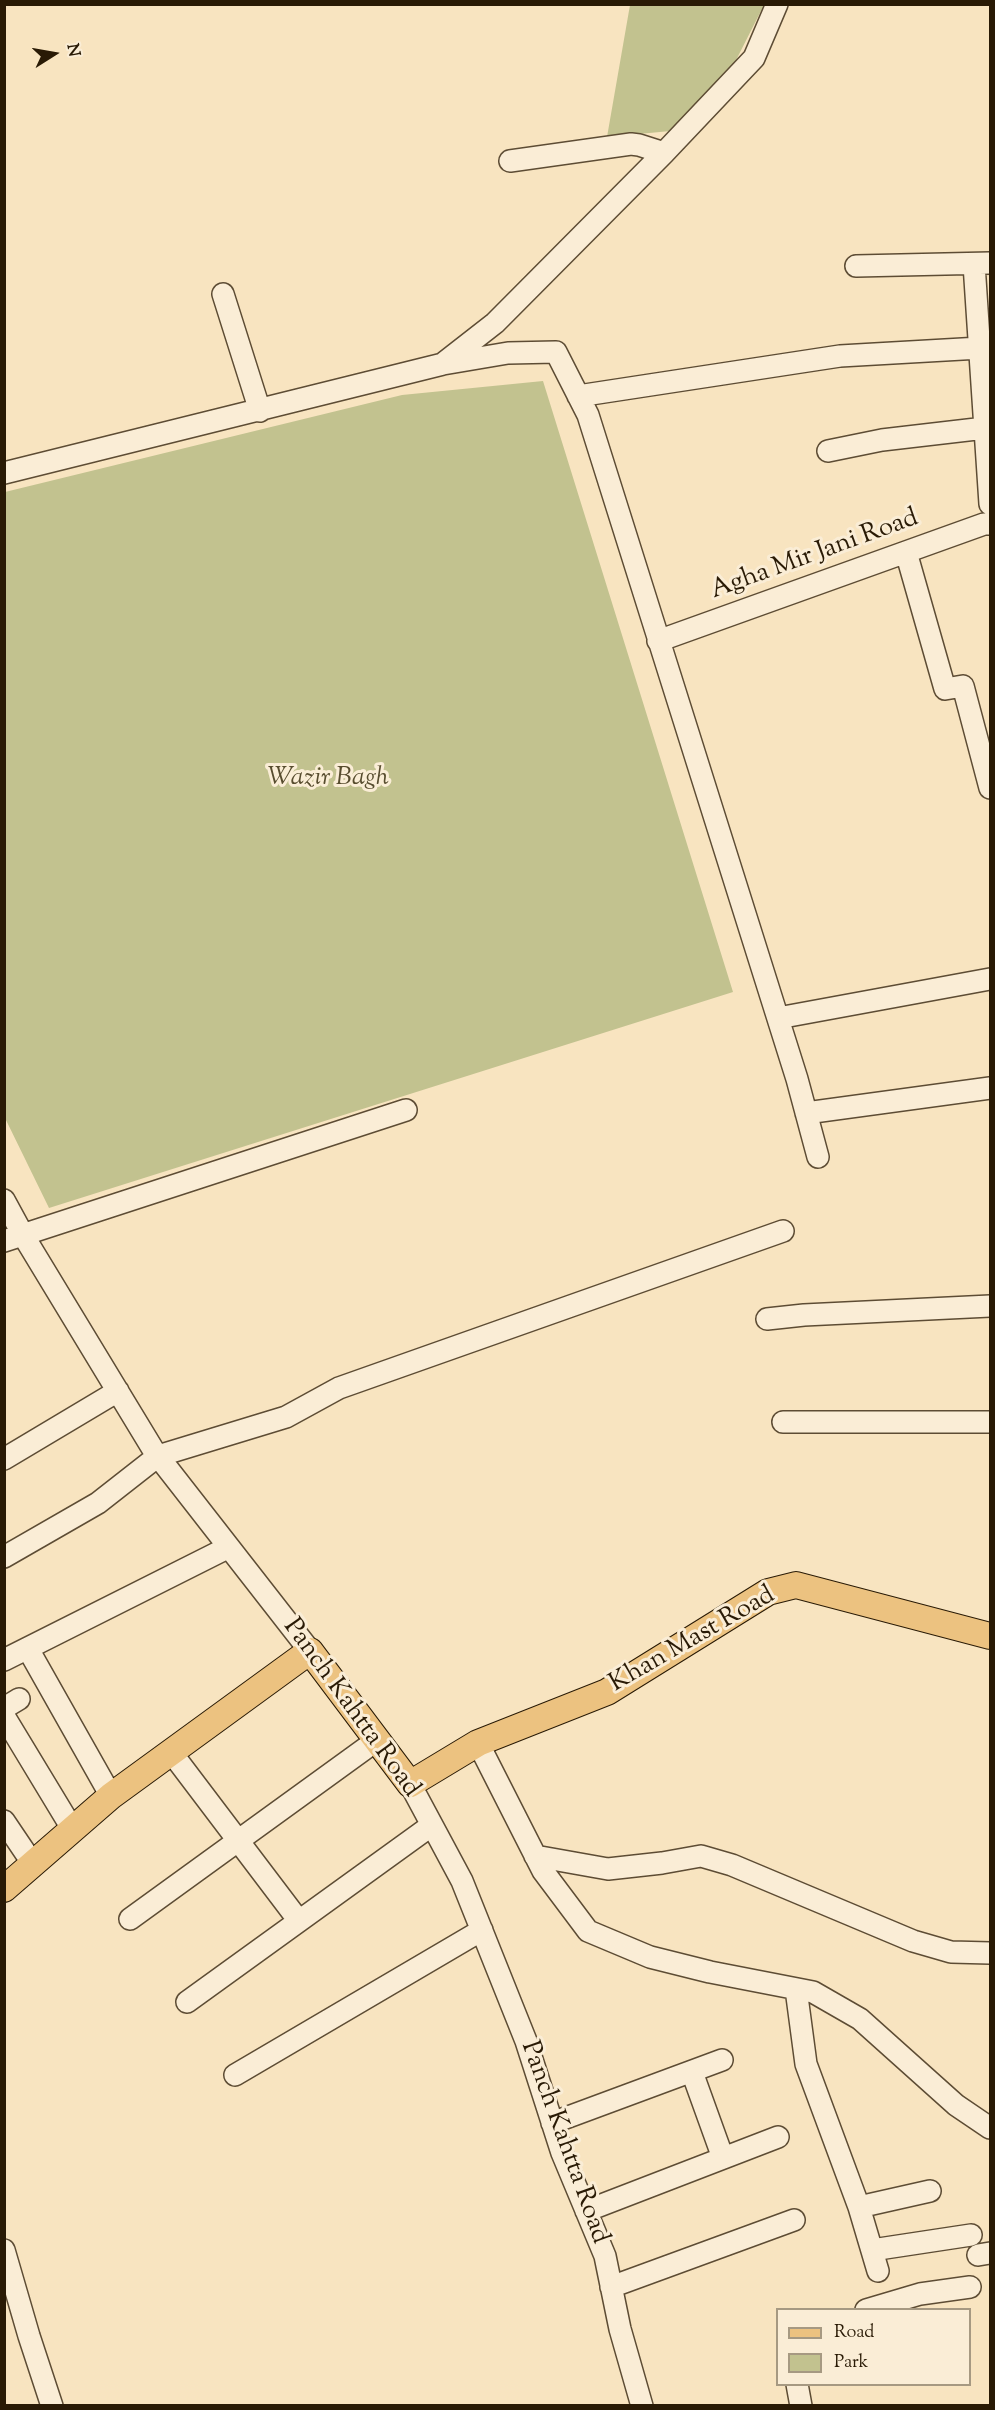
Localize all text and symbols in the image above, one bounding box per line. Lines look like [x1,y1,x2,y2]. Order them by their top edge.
north arrow [24,24,84,84]
text: N [60,42,85,59]
street label: Agha Mir Jani Road [707,504,923,608]
park label: Wazir Bagh [267,764,389,796]
street label: Khan Mast Road [605,1581,781,1701]
street label: Panch Kahtta Road [275,1614,425,1804]
street label: Panch Kahtta Road [512,2037,614,2249]
legend [776,2308,971,2386]
text: Road [834,2320,874,2346]
text: Park [834,2350,868,2376]

